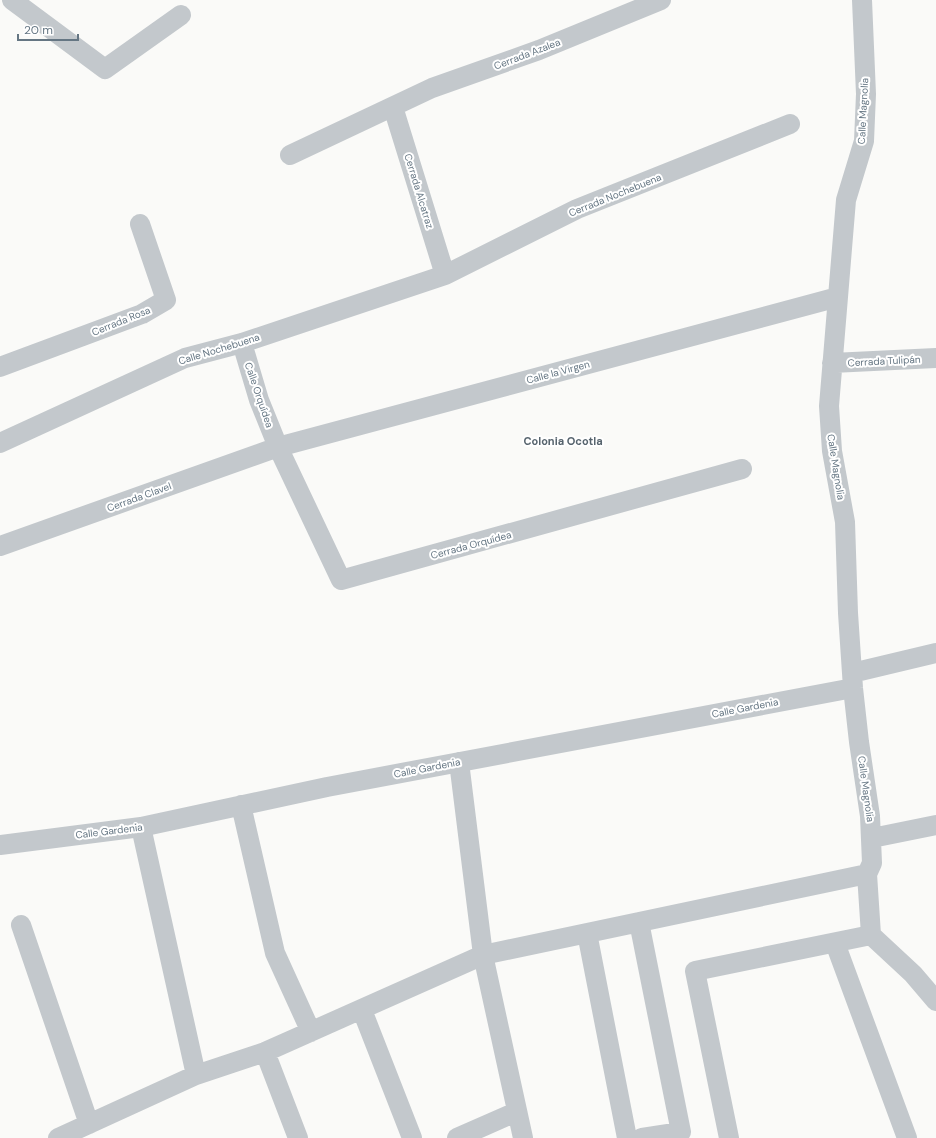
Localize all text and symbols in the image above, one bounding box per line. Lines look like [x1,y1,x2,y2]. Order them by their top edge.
scale bar [18,16,78,42]
text: 20 m [24,22,53,38]
street label: Cerrada Azalea [492,35,562,73]
street label: Calle Magnolia [855,77,871,145]
street label: Cerrada Alcatraz [401,152,437,230]
street label: Cerrada Nochebuena [567,170,663,220]
street label: Cerrada Rosa [90,303,152,339]
street label: Calle Nochebuena [177,330,261,368]
street label: Cerrada Tulipán [847,353,921,369]
street label: Calle la Virgen [525,357,591,387]
street label: Calle Orquídea [242,361,276,429]
street label: Calle Magnolia [824,433,848,501]
district label: Colonia Ocotla [523,434,603,448]
street label: Cerrada Clavel [105,479,173,515]
street label: Cerrada Orquídea [429,528,513,562]
street label: Calle Gardenia [711,695,779,721]
street label: Calle Gardenia [393,755,461,781]
street label: Calle Magnolia [855,755,877,823]
street label: Calle Gardenia [75,820,143,842]

